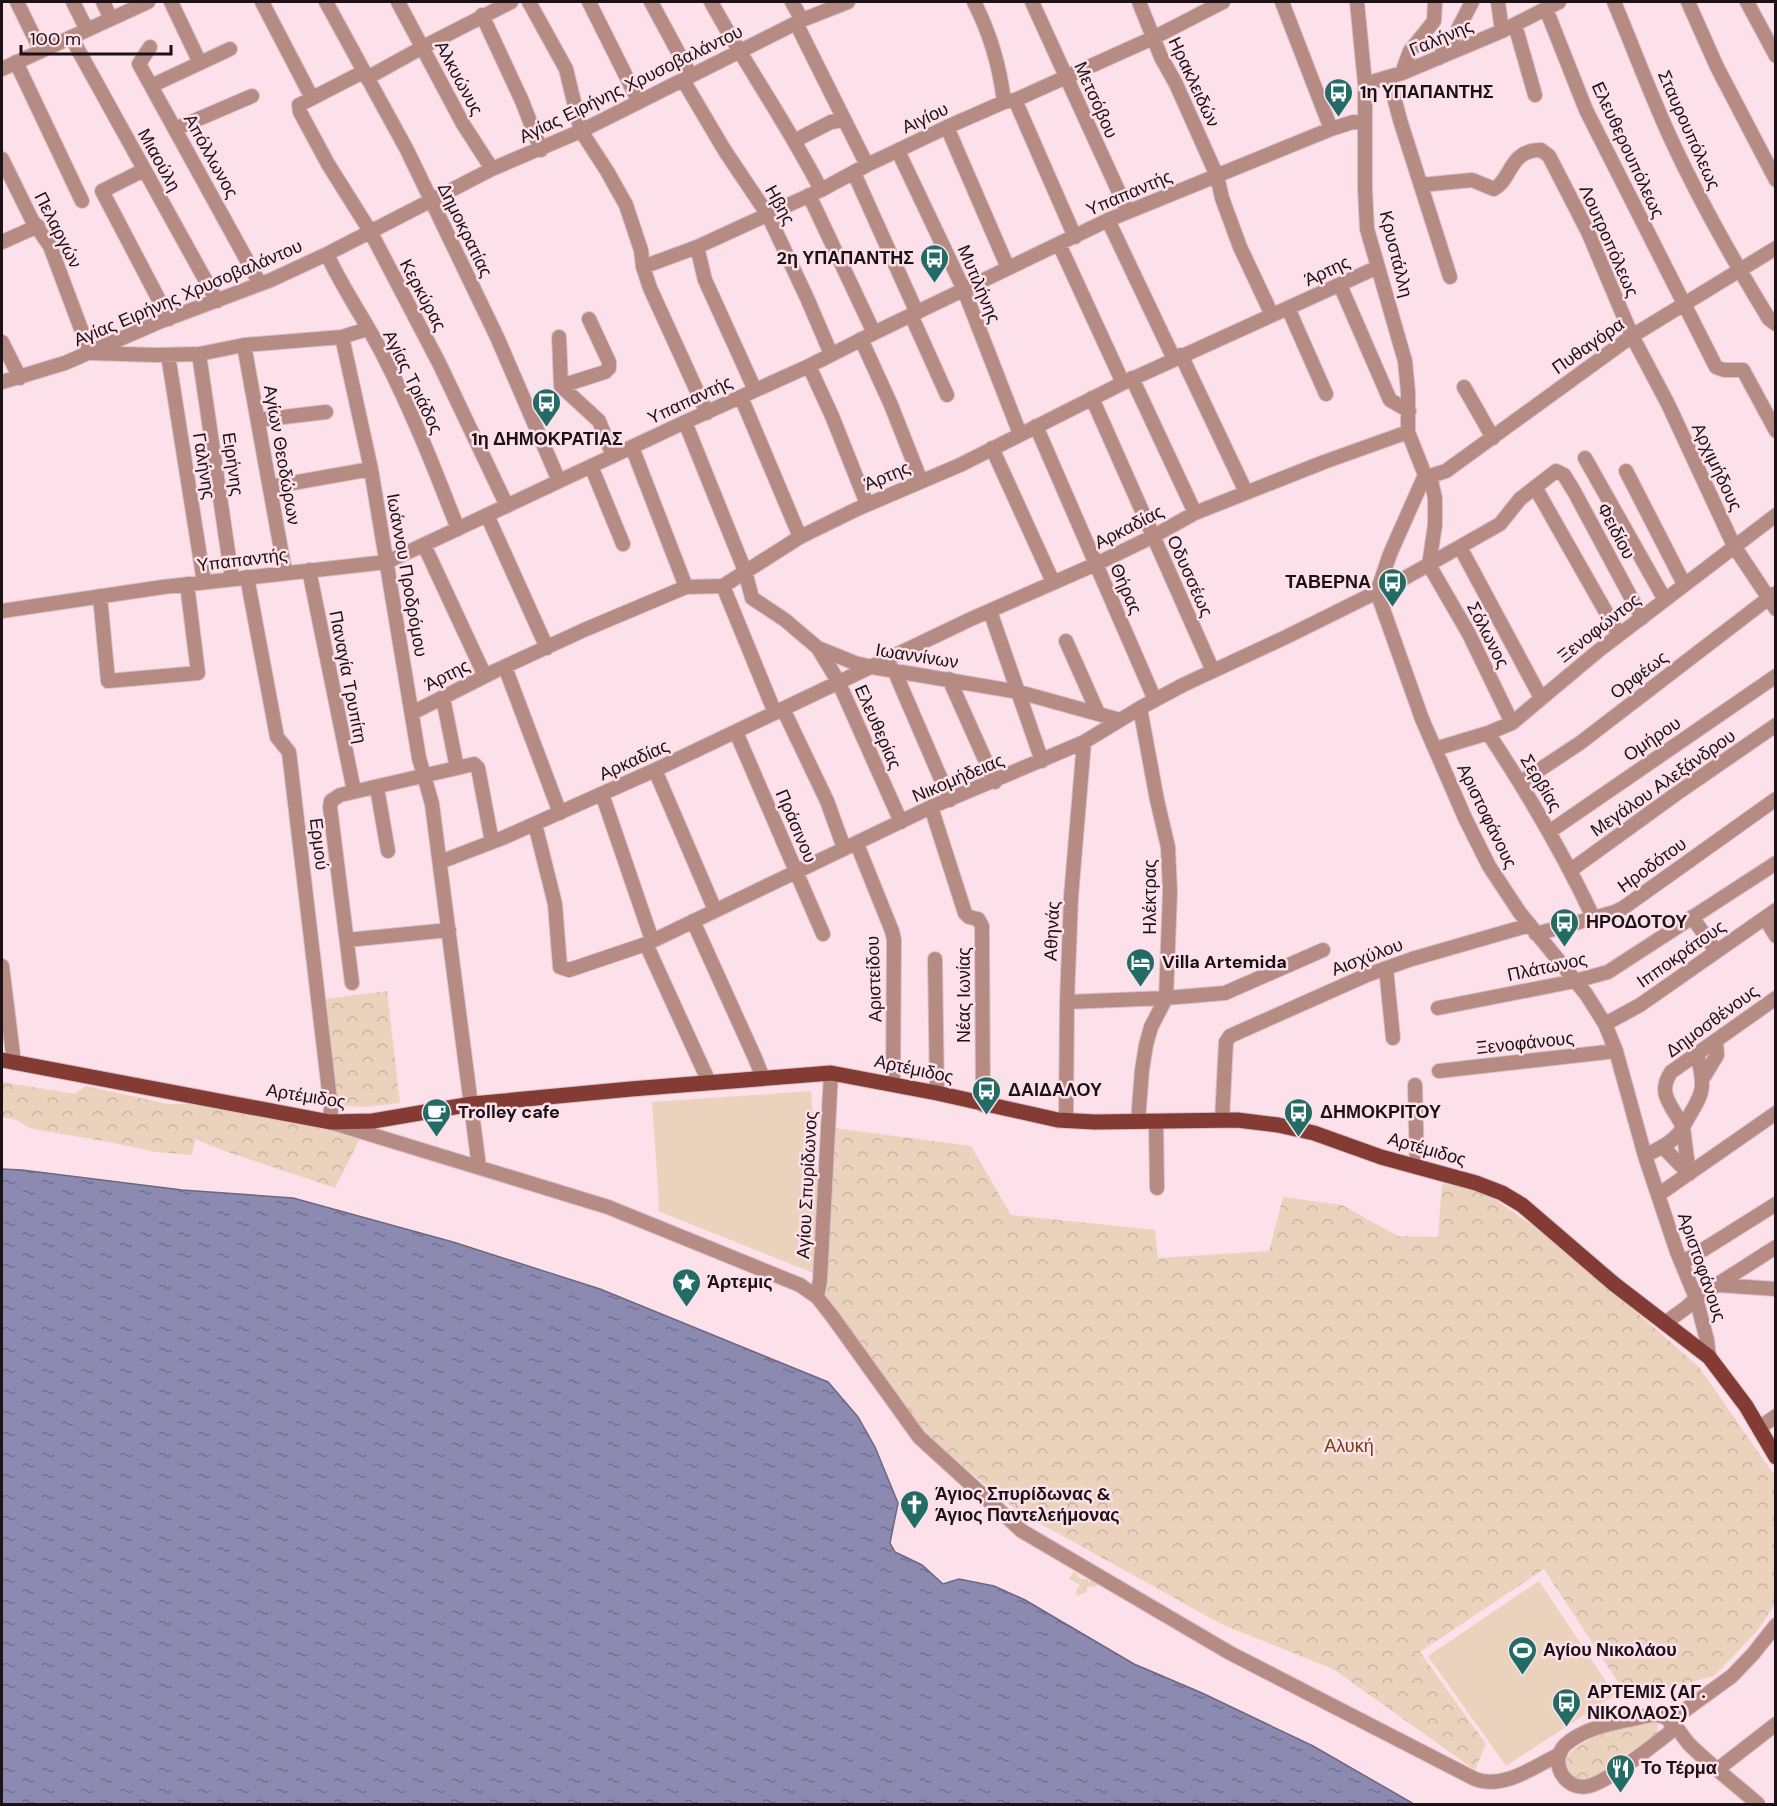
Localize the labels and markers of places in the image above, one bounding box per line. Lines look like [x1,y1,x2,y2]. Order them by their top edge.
bus stop icon: 1η ΥΠΑΠΑΝΤΗΣ [1323,76,1355,118]
place label: 1η ΥΠΑΠΑΝΤΗΣ [1360,80,1494,104]
bus stop icon: 2η ΥΠΑΠΑΝΤΗΣ [919,242,951,284]
place label: 2η ΥΠΑΠΑΝΤΗΣ [777,246,914,270]
bus stop icon: 1η ΔΗΜΟΚΡΑΤΙΑΣ [531,386,563,428]
place label: 1η ΔΗΜΟΚΡΑΤΙΑΣ [471,427,623,451]
bus stop icon: ΤΑΒΕΡΝΑ [1376,566,1408,608]
place label: ΤΑΒΕΡΝΑ [1285,570,1371,594]
bus stop icon: ΗΡΟΔΟΤΟΥ [1549,906,1581,948]
place label: ΗΡΟΔΟΤΟΥ [1586,910,1687,934]
hotel icon: Villa Artemida [1125,946,1157,988]
place label: Villa Artemida [1162,950,1287,974]
bus stop icon: ΔΑΙΔΑΛΟΥ [971,1074,1003,1116]
place label: ΔΑΙΔΑΛΟΥ [1008,1078,1102,1102]
cafe icon: Trolley cafe [421,1096,453,1138]
bus stop icon: ΔΗΜΟΚΡΙΤΟΥ [1283,1096,1315,1138]
place label: Trolley cafe [458,1100,560,1124]
place label: ΔΗΜΟΚΡΙΤΟΥ [1320,1100,1441,1124]
place icon: Άρτεμις [670,1266,702,1308]
place label: Άρτεμις [707,1270,773,1294]
place label: Άγιος Σπυρίδωνας & Άγιος Παντελεήμονας [935,1482,1120,1527]
church icon: Άγιος Σπυρίδωνας & Άγιος Παντελεήμονας [898,1488,930,1530]
sports icon: Αγίου Νικολάου [1506,1634,1538,1676]
place label: Αγίου Νικολάου [1543,1638,1677,1662]
place label: ΑΡΤΕΜΙΣ (ΑΓ. ΝΙΚΟΛΑΟΣ) [1587,1680,1706,1725]
bus stop icon: ΑΡΤΕΜΙΣ (ΑΓ. ΝΙΚΟΛΑΟΣ) [1550,1686,1582,1728]
restaurant icon: Το Τέρμα [1604,1752,1636,1794]
place label: Το Τέρμα [1641,1756,1717,1780]

